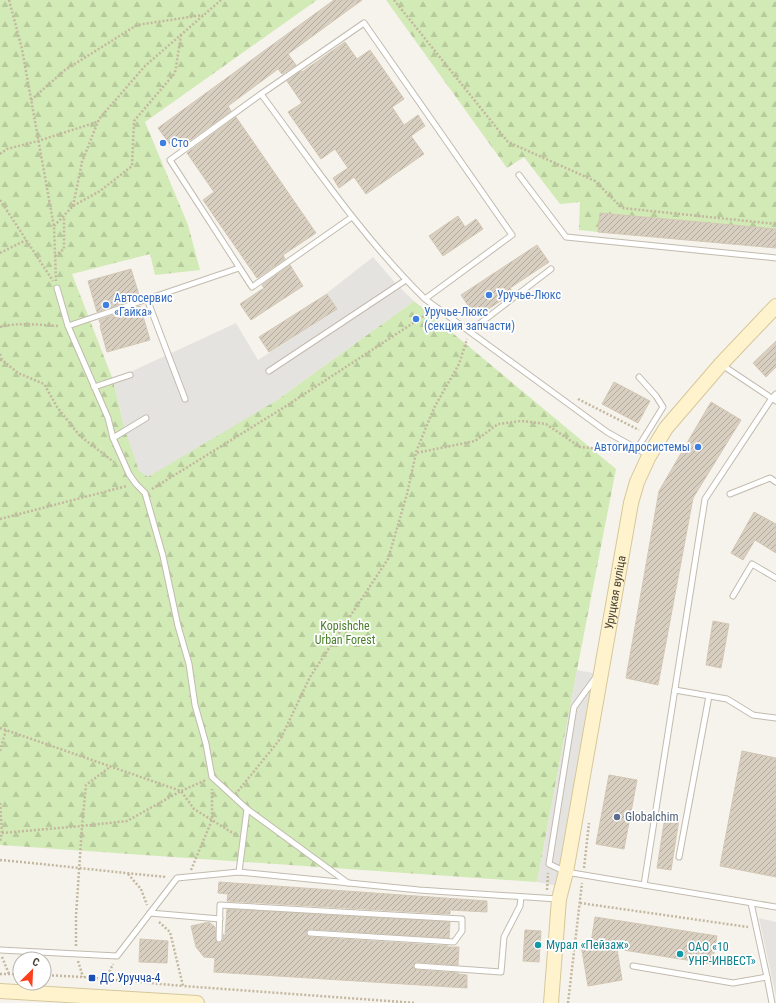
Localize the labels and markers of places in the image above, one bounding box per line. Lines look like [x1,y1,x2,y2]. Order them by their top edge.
place label: Сто [171,136,189,150]
marker: Сто [158,138,168,148]
place label: Уручье-Люкс [497,288,561,302]
marker: Уручье-Люкс [484,290,494,300]
place label: Автосервис «Гайка» [114,291,173,319]
marker: Автосервис «Гайка» [101,300,111,310]
place label: Уручье-Люкс (секция запчасти) [424,305,515,333]
marker: Уручье-Люкс (секция запчасти) [411,314,421,324]
place label: Автогидросистемы [594,440,690,454]
marker: Автогидросистемы [693,442,703,452]
place label: Globalchim [625,810,678,824]
marker: Globalchim [612,812,622,822]
place label: Мурал «Пейзаж» [546,938,629,952]
marker: Мурал «Пейзаж» [533,940,543,950]
place label: ОАО «10 УНР-ИНВЕСТ» [688,940,756,968]
marker: ОАО «10 УНР-ИНВЕСТ» [675,949,685,959]
place label: ДС Уручча-4 [100,971,160,985]
marker: ДС Уручча-4 [87,973,97,983]

